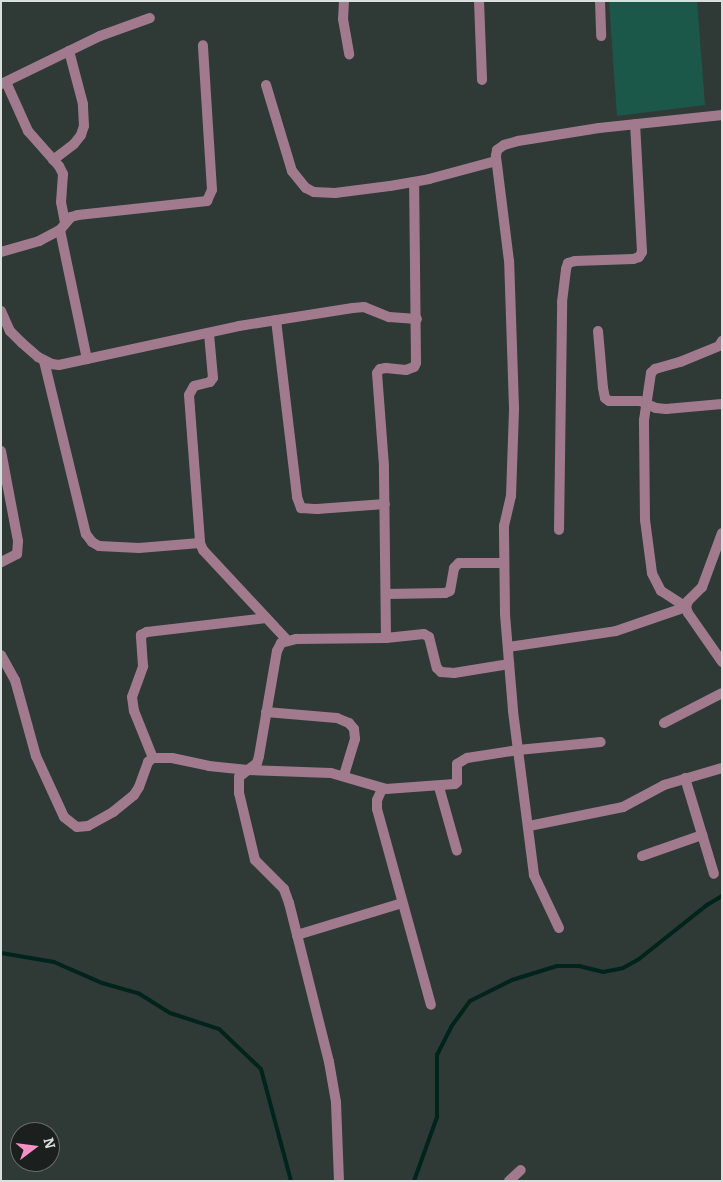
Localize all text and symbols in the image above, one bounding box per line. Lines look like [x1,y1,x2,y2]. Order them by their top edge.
north arrow [10,1122,60,1172]
text: N [39,1136,59,1151]

